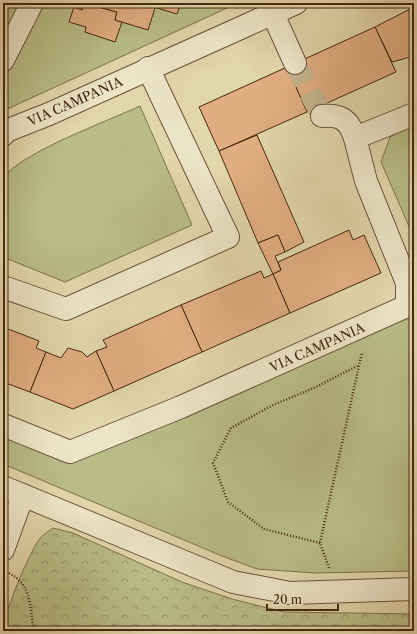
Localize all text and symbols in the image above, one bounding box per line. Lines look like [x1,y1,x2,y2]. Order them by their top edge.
street label: VIA CAMPANIA [24,73,125,130]
street label: VIA CAMPANIA [266,319,367,376]
scale bar [267,586,338,612]
text: 20 m [273,592,302,607]

